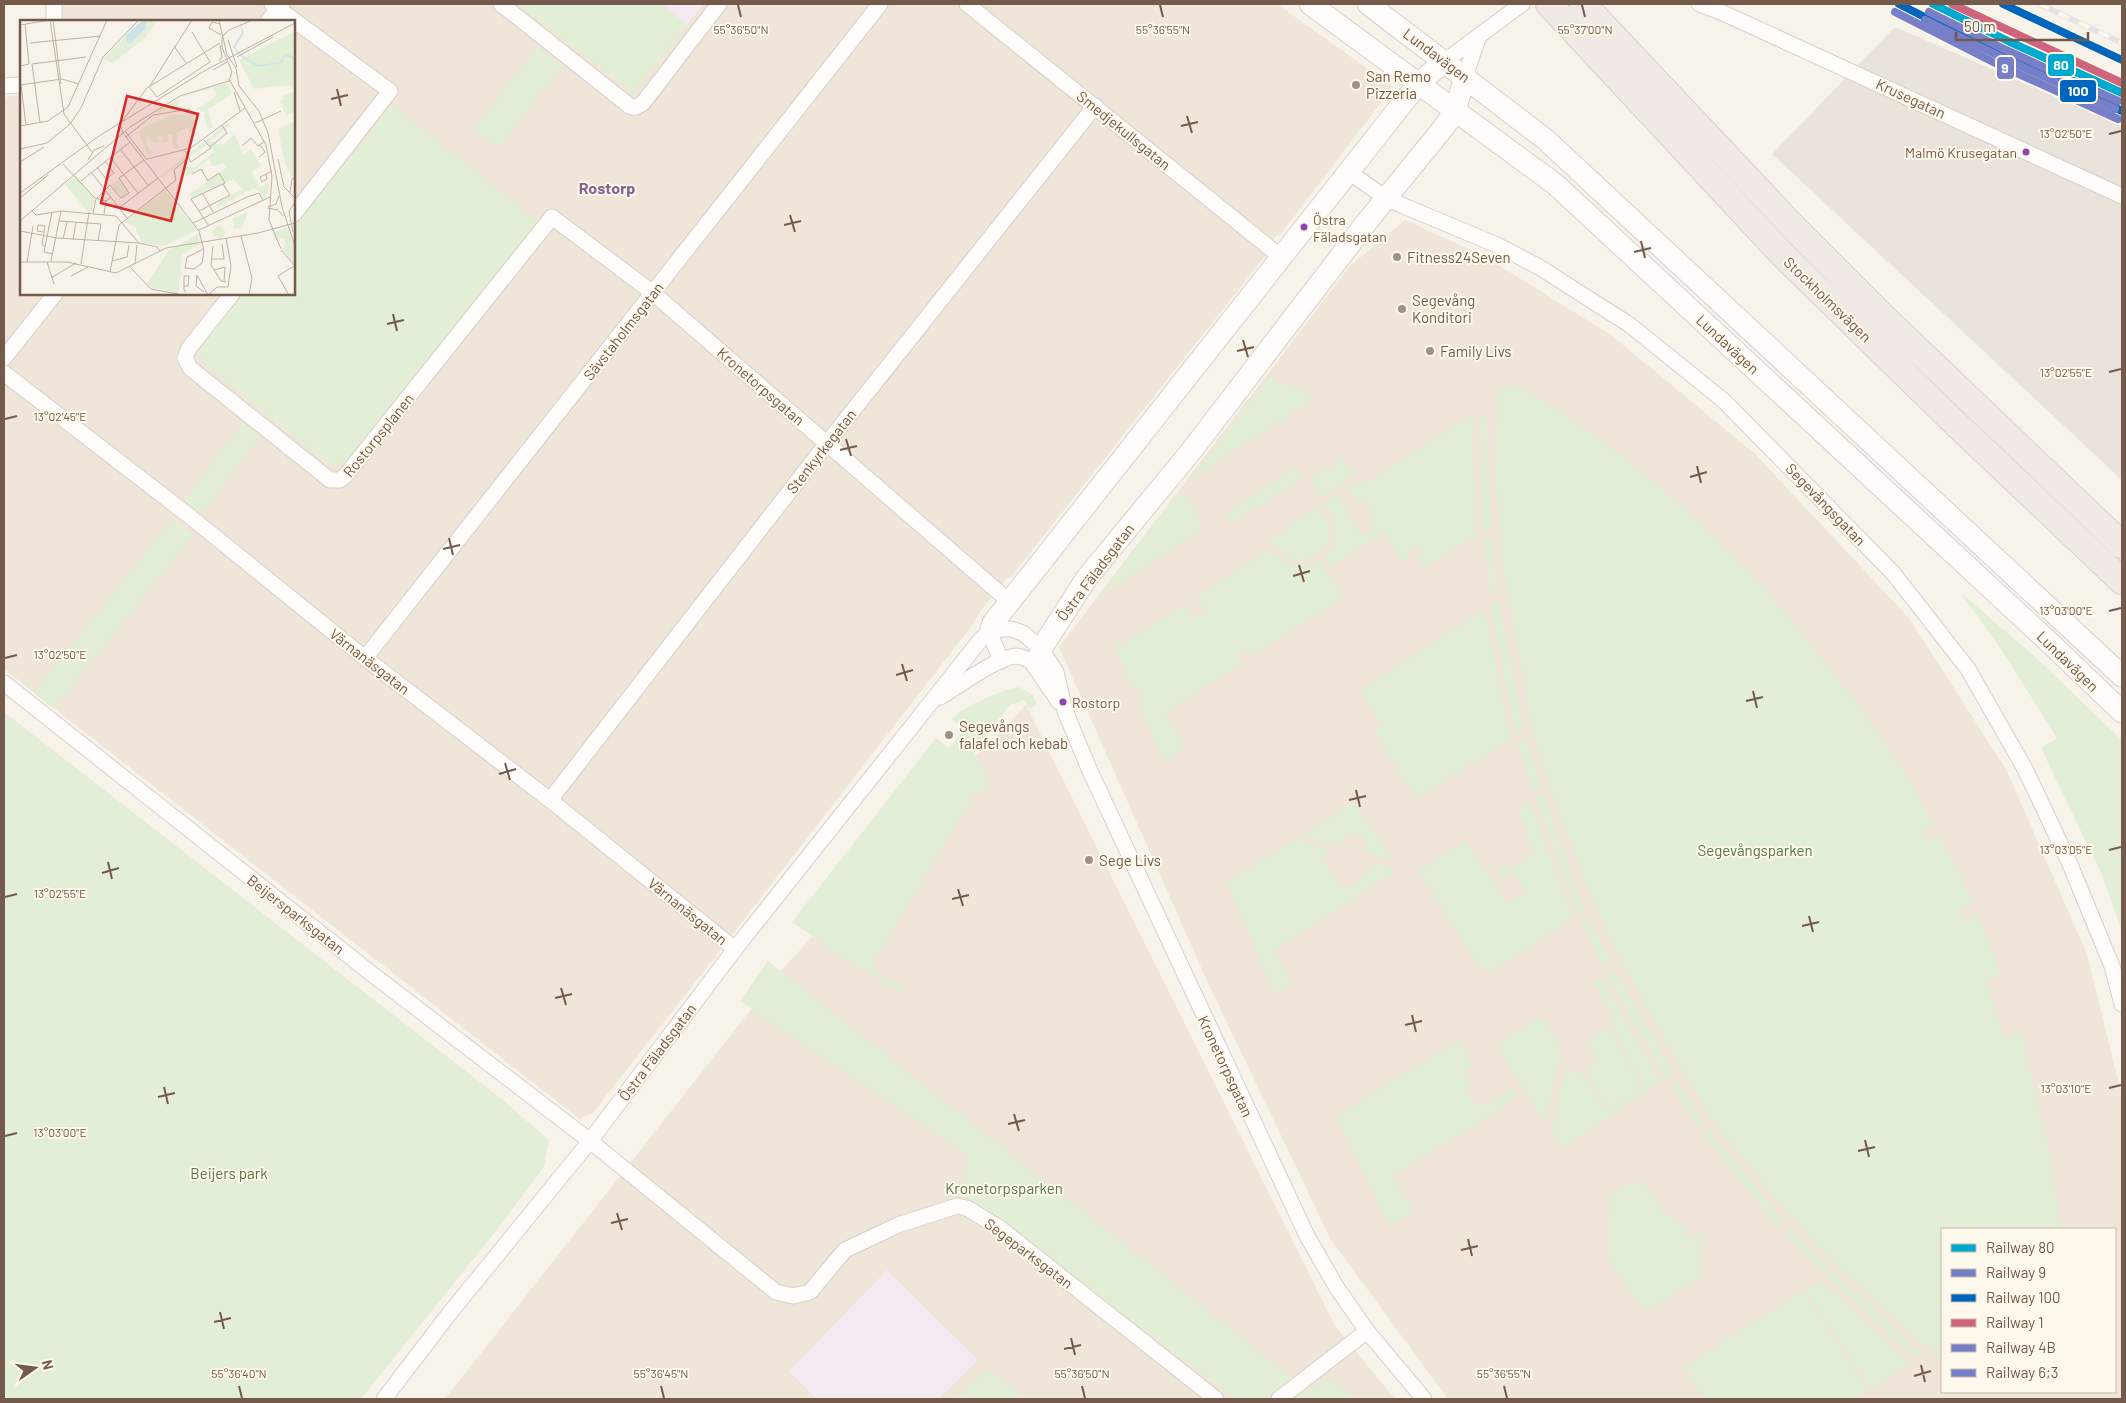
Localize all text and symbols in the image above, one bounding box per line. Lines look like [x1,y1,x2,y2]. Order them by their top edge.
scale bar [1956,10,2088,42]
text: 50 m [1964,17,1996,35]
inset map [20,20,295,295]
text: 55°36'50"N [713,22,769,36]
text: 55°36'55"N [1136,22,1190,36]
text: 55°37'00"N [1557,22,1613,36]
street label: Lundavägen [1400,24,1474,86]
line badge: 80 [2047,53,2075,77]
line badge: 9 [1996,56,2015,80]
text: 80 [2053,56,2069,73]
text: 9 [2001,59,2009,76]
place label: San Remo Pizzeria [1366,67,1431,102]
street label: Krusegatan [1873,74,1949,122]
marker: San Remo Pizzeria [1350,79,1362,91]
line badge: 100 [2059,79,2097,103]
text: 100 [2068,82,2088,99]
street label: Smedjekullsgatan [1073,87,1175,173]
text: 13°02'50"E [2039,126,2093,140]
place label: Malmö Krusegatan [1905,144,2017,161]
marker: Malmö Krusegatan [2021,147,2031,157]
district label: Rostorp [579,178,635,197]
place label: Östra Fäladsgatan [1313,211,1387,245]
marker: Östra Fäladsgatan [1299,222,1309,232]
place label: Fitness24Seven [1407,248,1511,266]
marker: Fitness24Seven [1391,251,1403,263]
street label: Stockholmsvägen [1780,253,1876,345]
street label: Sävstaholmsgatan [579,278,667,384]
place label: Segevång Konditori [1412,291,1475,326]
marker: Segevång Konditori [1396,303,1408,315]
street label: Lundavägen [1693,310,1763,378]
place label: Family Livs [1440,342,1512,360]
street label: Kronetorpsgatan [714,343,808,429]
marker: Family Livs [1424,345,1436,357]
text: 13°02'55"E [2040,365,2092,379]
street label: Rostorpsplanen [339,390,417,480]
street label: Stenkyrkegatan [782,405,860,497]
text: 13°02'45"E [34,409,86,423]
street label: Segevångsgatan [1782,459,1870,549]
street label: Östra Fäladsgatan [1053,520,1137,624]
text: 13°03'00"E [2039,603,2093,617]
street label: Värnanäsgatan [326,624,414,698]
street label: Lundavägen [2033,627,2103,695]
text: 13°02'50"E [33,647,87,661]
place label: Rostorp [1072,694,1120,711]
marker: Rostorp [1058,697,1068,707]
place label: Segevångs falafel och kebab [959,717,1068,752]
marker: Segevångs falafel och kebab [943,729,955,741]
park label: Segevångsparken [1697,841,1813,859]
text: 13°03'05"E [2040,842,2092,856]
place label: Sege Livs [1099,851,1161,869]
marker: Sege Livs [1083,854,1095,866]
street label: Beijersparksgatan [244,870,348,958]
street label: Värnanäsgatan [645,874,731,948]
text: 13°02'55"E [34,886,86,900]
street label: Östra Fäladsgatan [615,1000,699,1104]
street label: Kronetorpsgatan [1195,1012,1257,1120]
text: 13°03'10"E [2041,1081,2091,1095]
text: 13°03'00"E [33,1125,87,1139]
park label: Beijers park [190,1164,268,1182]
park label: Kronetorpsparken [945,1179,1063,1197]
street label: Segeparksgatan [981,1214,1077,1292]
legend [1941,1228,2116,1393]
text: Railway 80 [1986,1238,2055,1256]
text: Railway 9 [1986,1263,2046,1281]
text: Railway 100 [1986,1288,2060,1306]
text: Railway 1 [1986,1313,2044,1331]
text: Railway 4B [1986,1338,2056,1356]
north arrow [10,1343,60,1393]
text: N [39,1358,57,1371]
text: Railway 6;3 [1986,1363,2058,1381]
text: 55°36'40"N [211,1366,267,1380]
text: 55°36'45"N [634,1366,688,1380]
text: 55°36'50"N [1054,1366,1110,1380]
text: 55°36'55"N [1477,1366,1531,1380]

